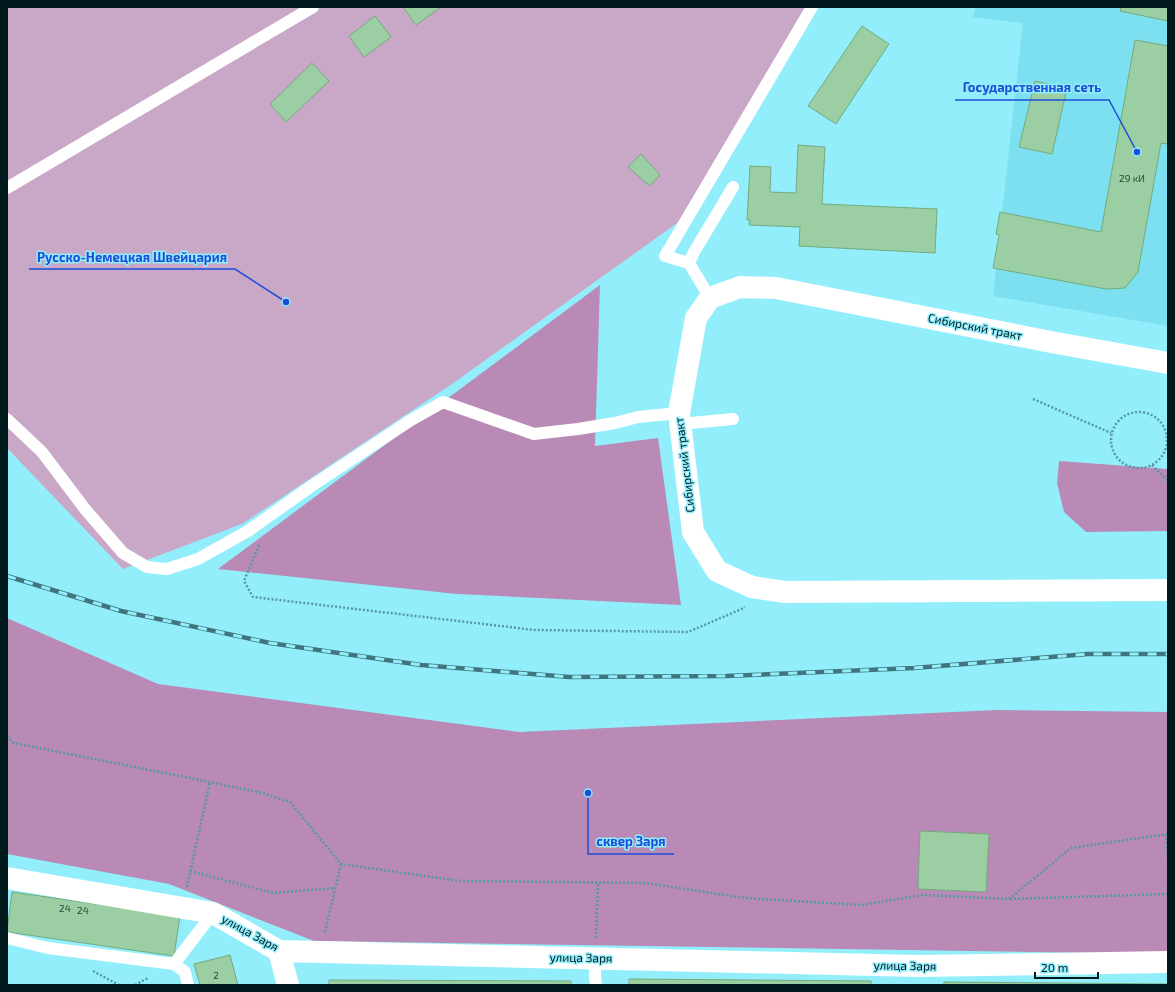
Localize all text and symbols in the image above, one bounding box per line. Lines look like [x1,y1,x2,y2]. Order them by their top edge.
callout: Государственная сеть [955,75,1109,100]
text: Государственная сеть [963,79,1101,95]
house number: 29 кИ [1119,172,1145,184]
callout: Русско-Немецкая Швейцария [29,244,235,269]
text: Русско-Немецкая Швейцария [37,249,227,265]
street label: Сибирский тракт [927,310,1024,342]
street label: Сибирский тракт [671,417,697,513]
callout: сквер Заря [588,829,674,854]
text: сквер Заря [596,833,666,849]
house number: 24 [59,902,71,914]
house number: 24 [77,904,89,916]
street label: улица Заря [219,911,281,954]
street label: улица Заря [549,949,613,966]
scale bar [1035,954,1098,980]
street label: улица Заря [873,957,937,974]
text: 20 m [1041,960,1068,974]
house number: 2 [213,969,219,981]

